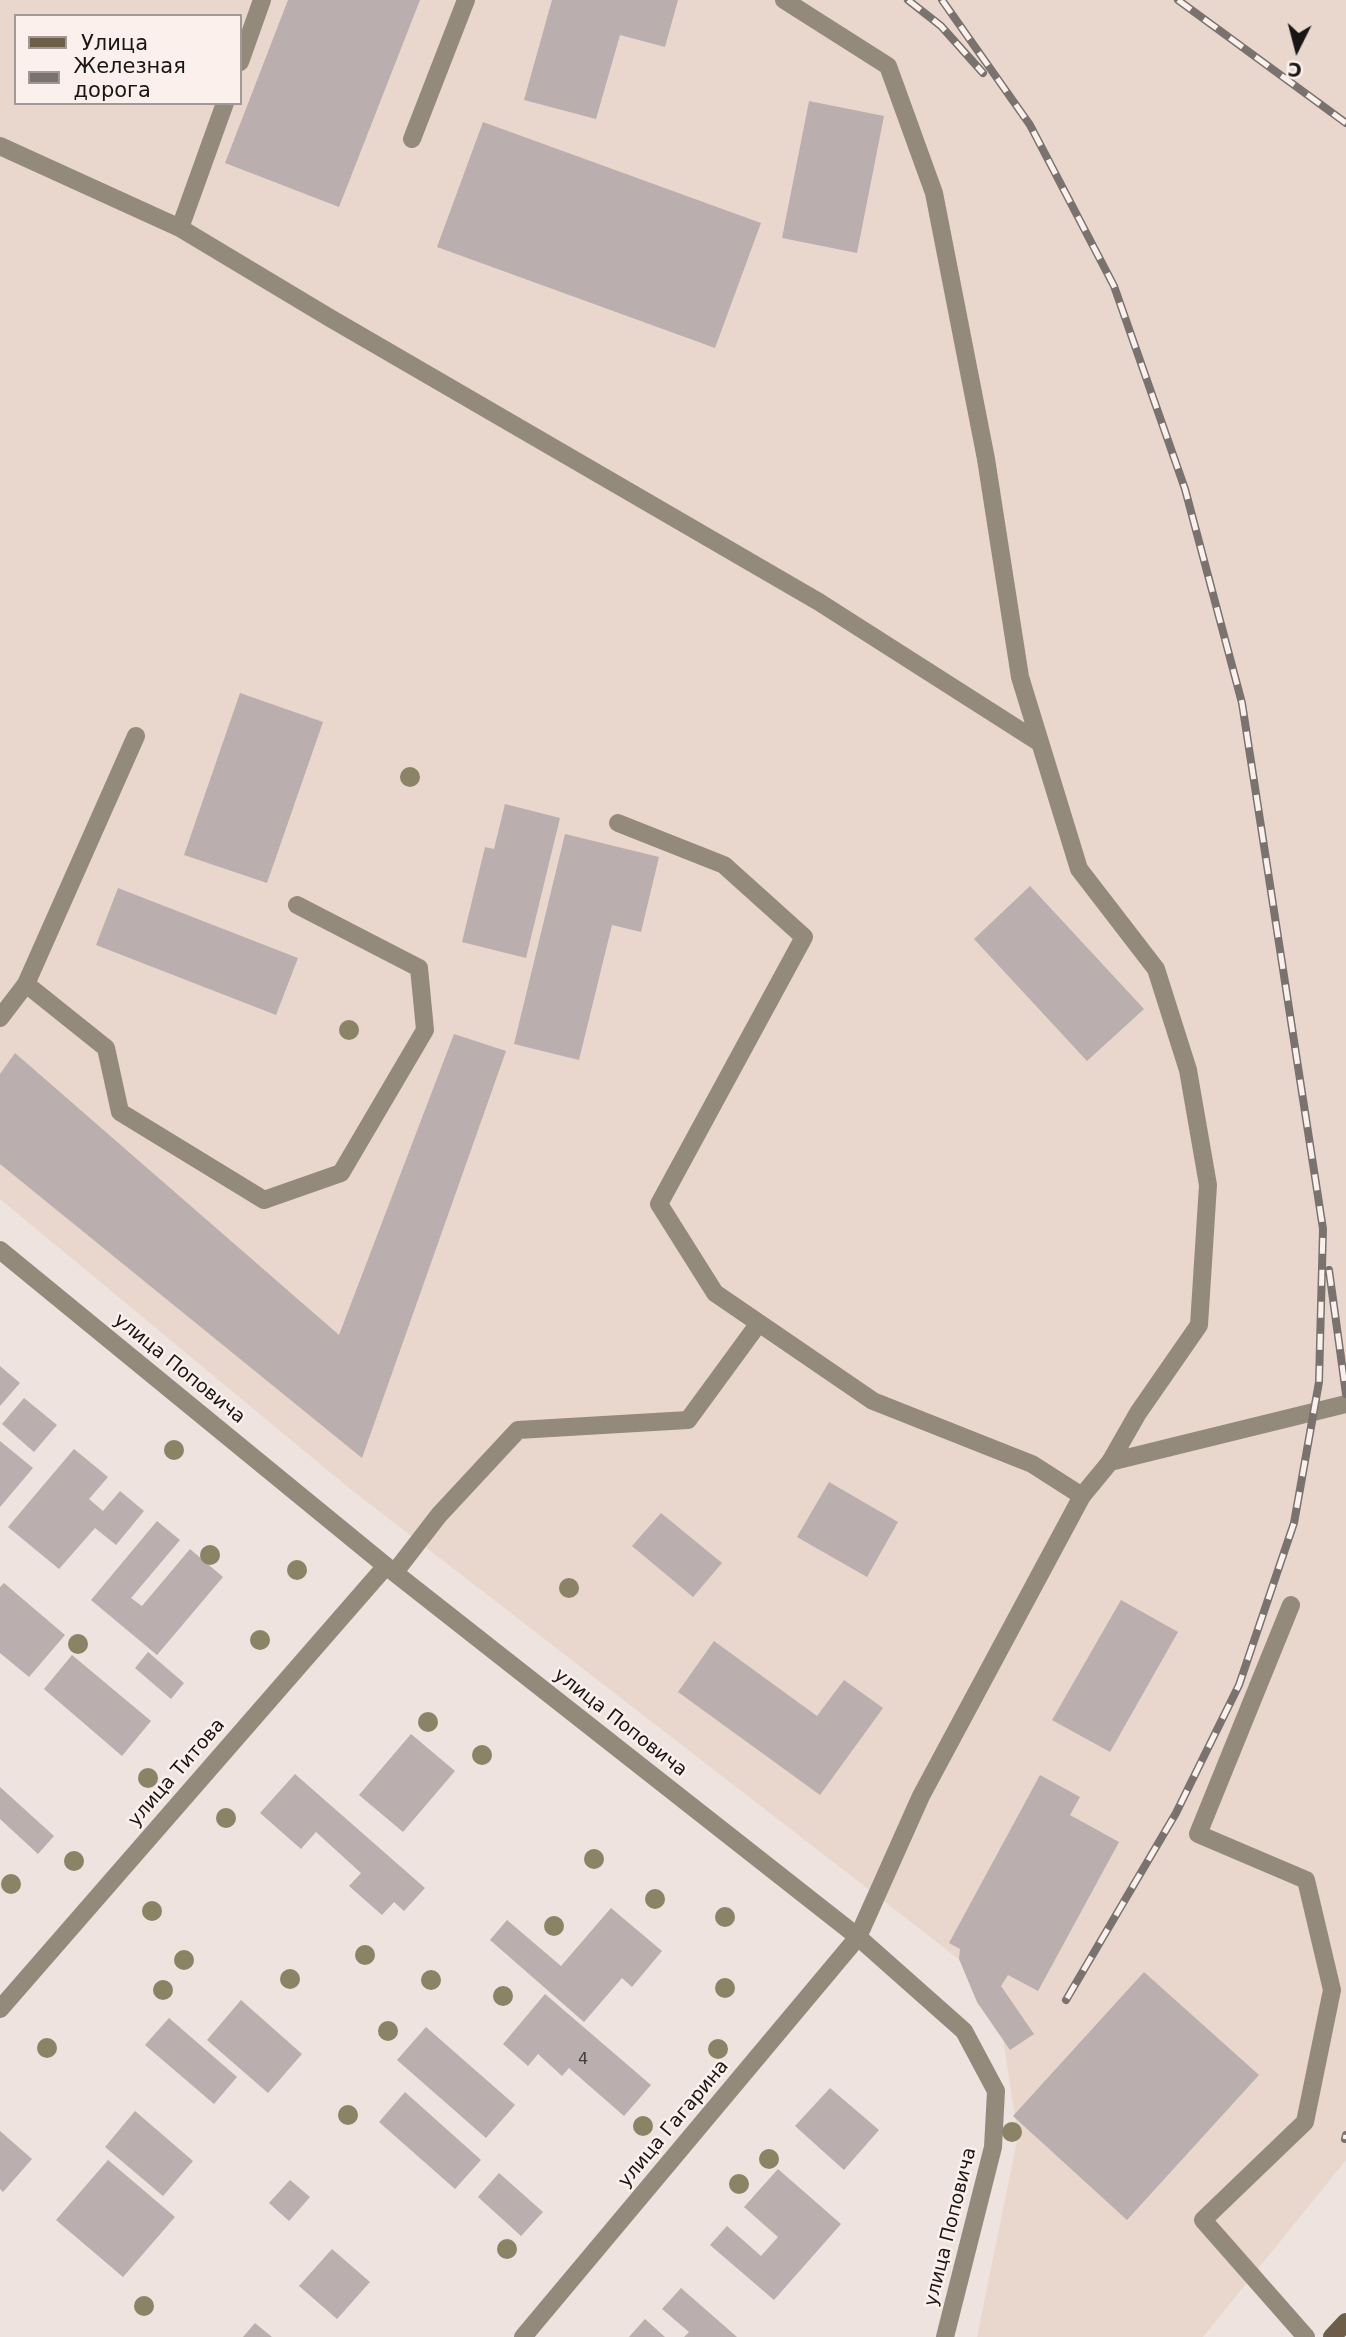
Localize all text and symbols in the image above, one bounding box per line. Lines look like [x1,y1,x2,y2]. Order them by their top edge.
legend [14,14,242,105]
north arrow [1262,14,1332,84]
text: Улица [81,31,148,55]
text: Железная дорога [74,54,186,102]
text: С [1287,58,1303,82]
street label: улица Поповича [109,1309,249,1429]
street label: улица Поповича [549,1664,691,1782]
street label: улица Титова [124,1714,230,1832]
house number: 4 [578,2050,588,2070]
street label: улица Гагарина [614,2056,734,2192]
street label: улица Поповича [920,2145,982,2309]

